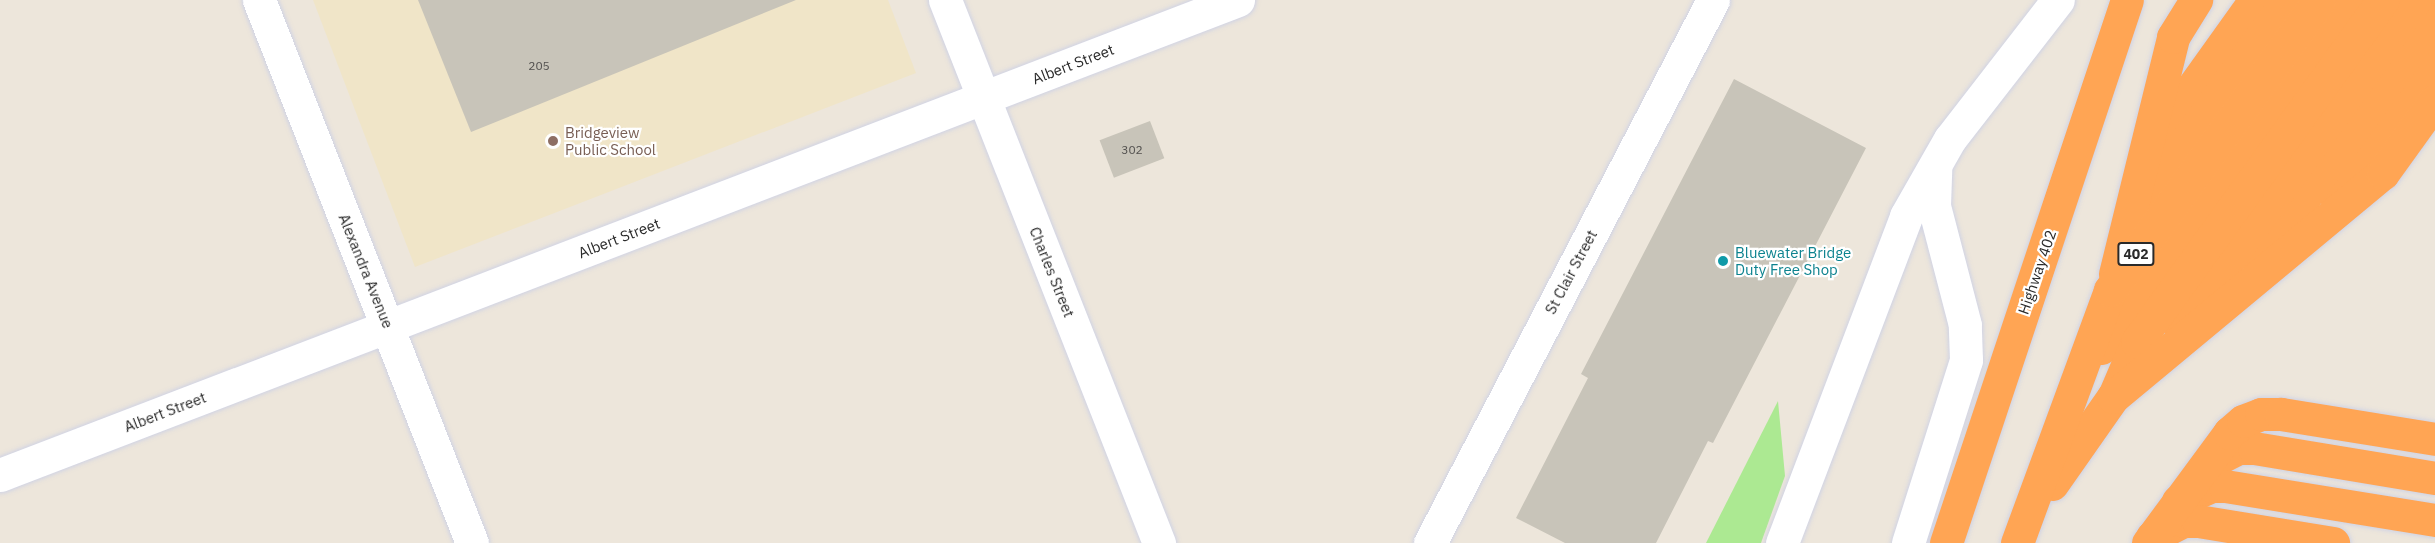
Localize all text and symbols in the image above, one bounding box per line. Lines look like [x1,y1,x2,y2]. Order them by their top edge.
street label: Albert Street [1030,40,1116,88]
house number: 205 [528,59,550,73]
place label: Bridgeview Public School [565,123,656,158]
marker: Bridgeview Public School [546,134,560,148]
house number: 302 [1121,143,1143,157]
street label: Alexandra Avenue [335,211,397,331]
street label: Albert Street [576,214,662,262]
street label: Charles Street [1026,224,1078,320]
street label: St Clair Street [1541,227,1601,317]
street label: Highway 402 [2014,227,2060,317]
place label: Bluewater Bridge Duty Free Shop [1735,243,1851,278]
road number: 402 [2116,243,2156,265]
marker: Bluewater Bridge Duty Free Shop [1716,254,1730,268]
street label: Albert Street [122,388,208,436]

